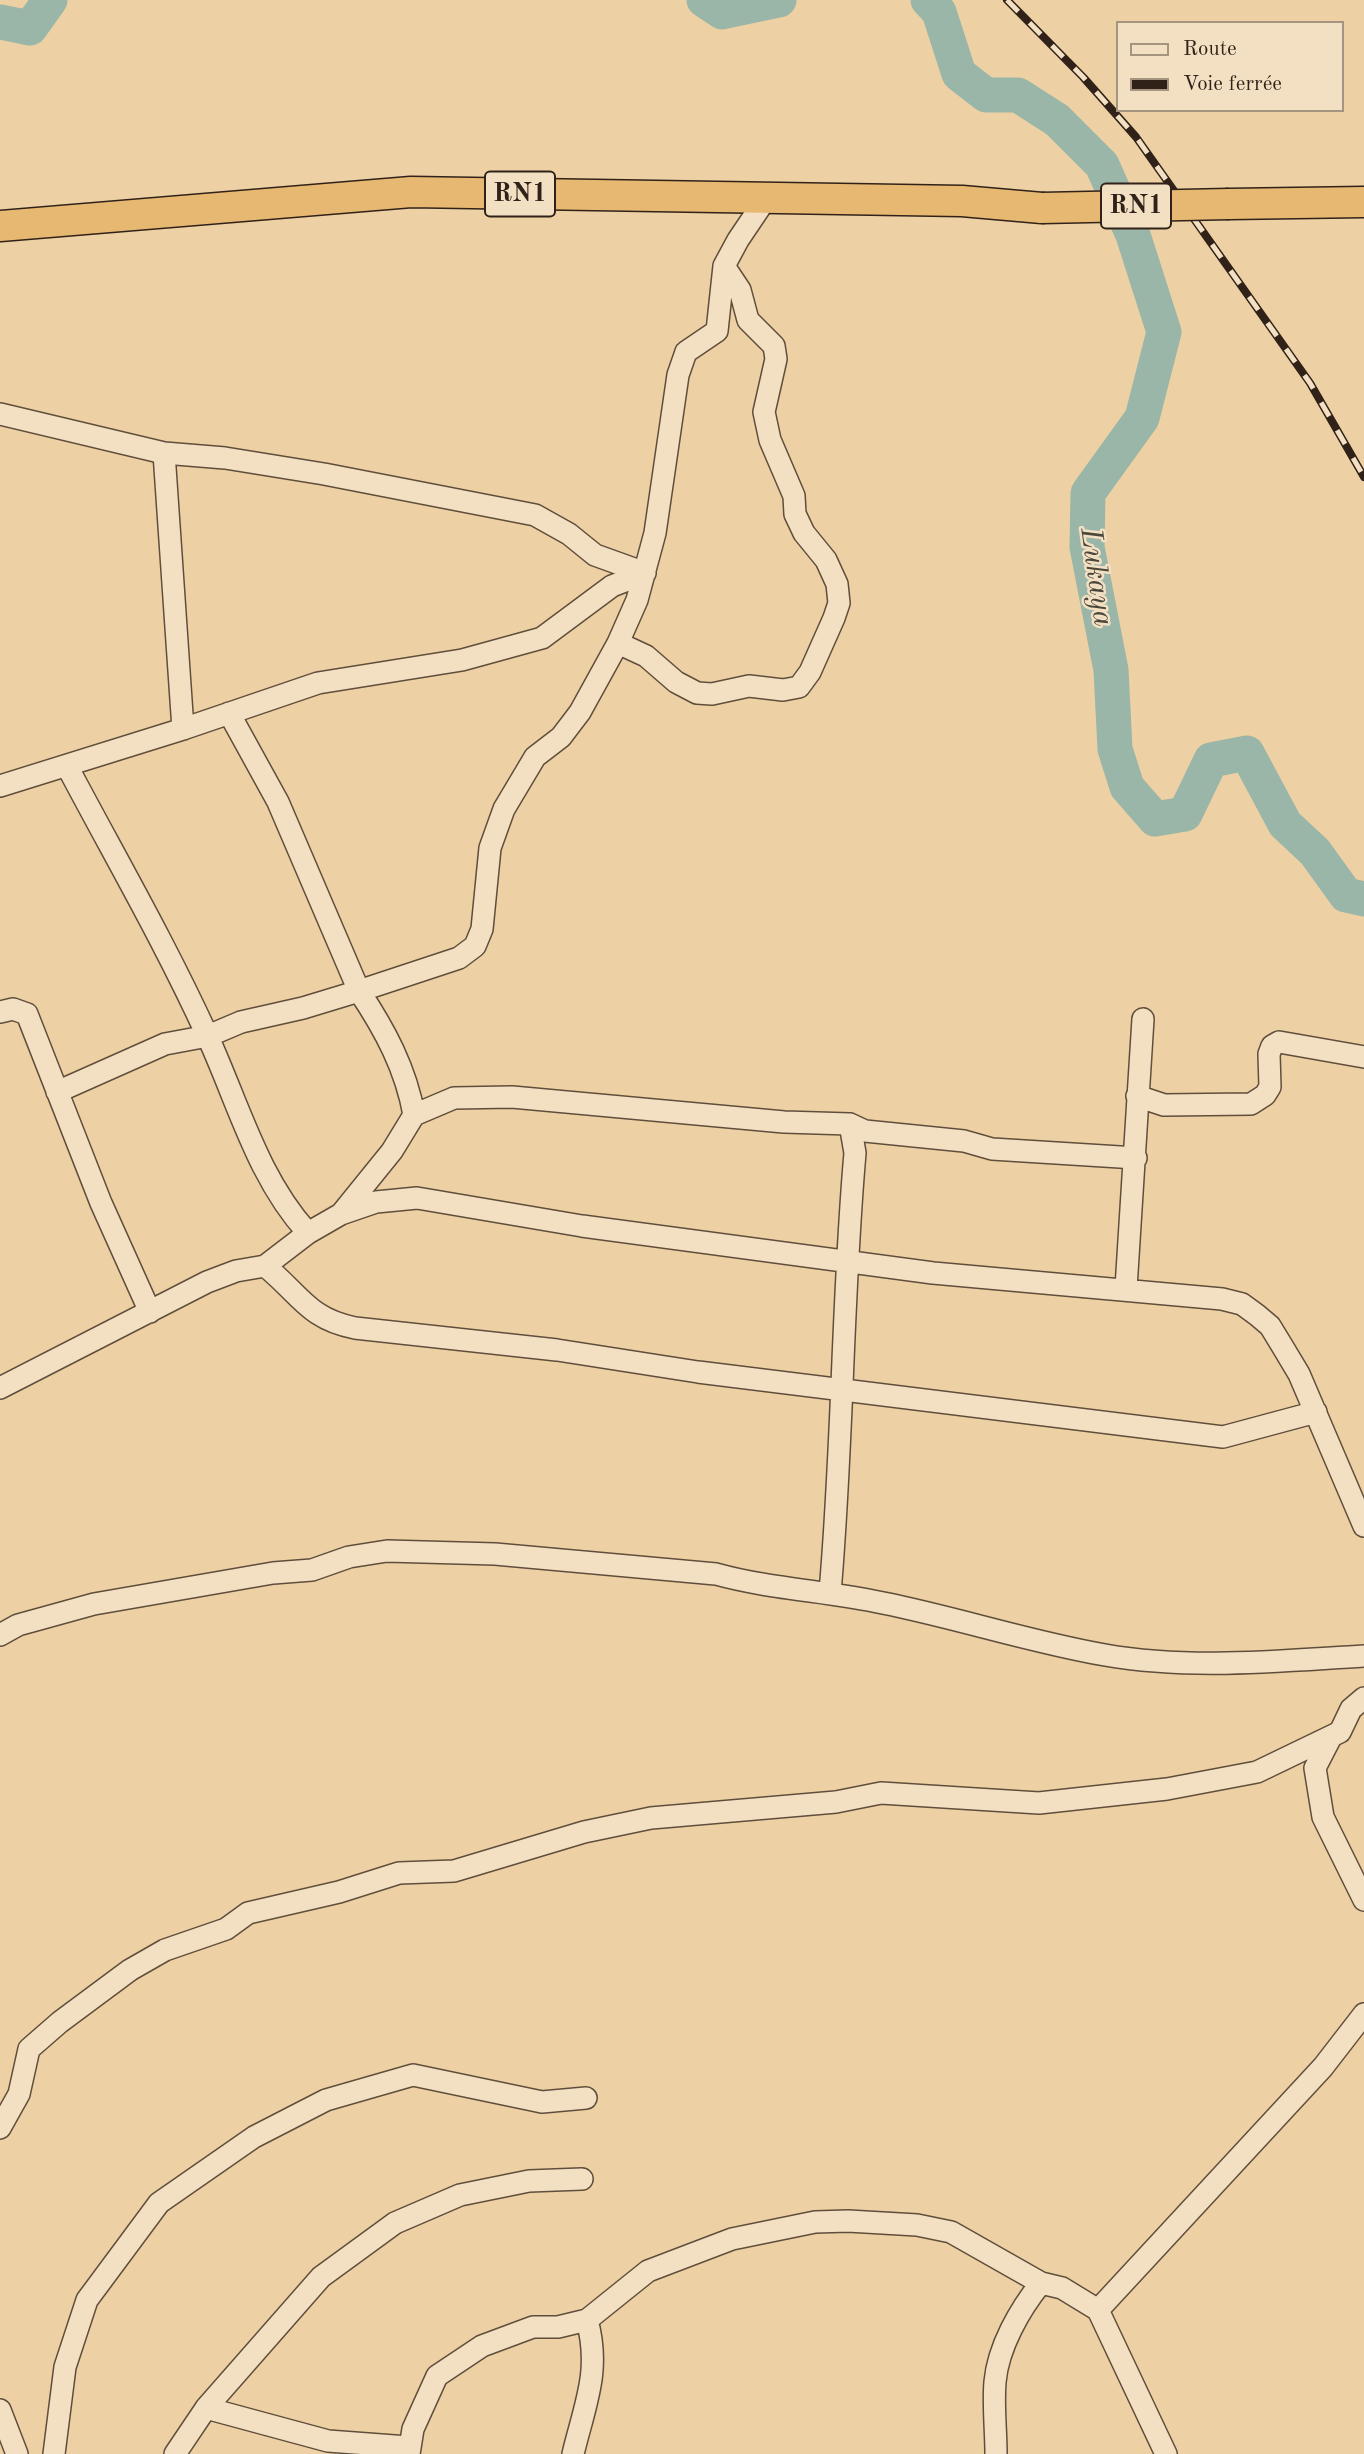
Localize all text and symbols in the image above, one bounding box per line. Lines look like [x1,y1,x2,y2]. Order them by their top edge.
legend [1116,21,1343,112]
text: Route [1183,39,1237,60]
text: Voie ferrée [1183,74,1282,95]
road number: RN1 [485,172,555,216]
road number: RN1 [1101,183,1171,228]
water label: Lukaya [1071,525,1121,629]

